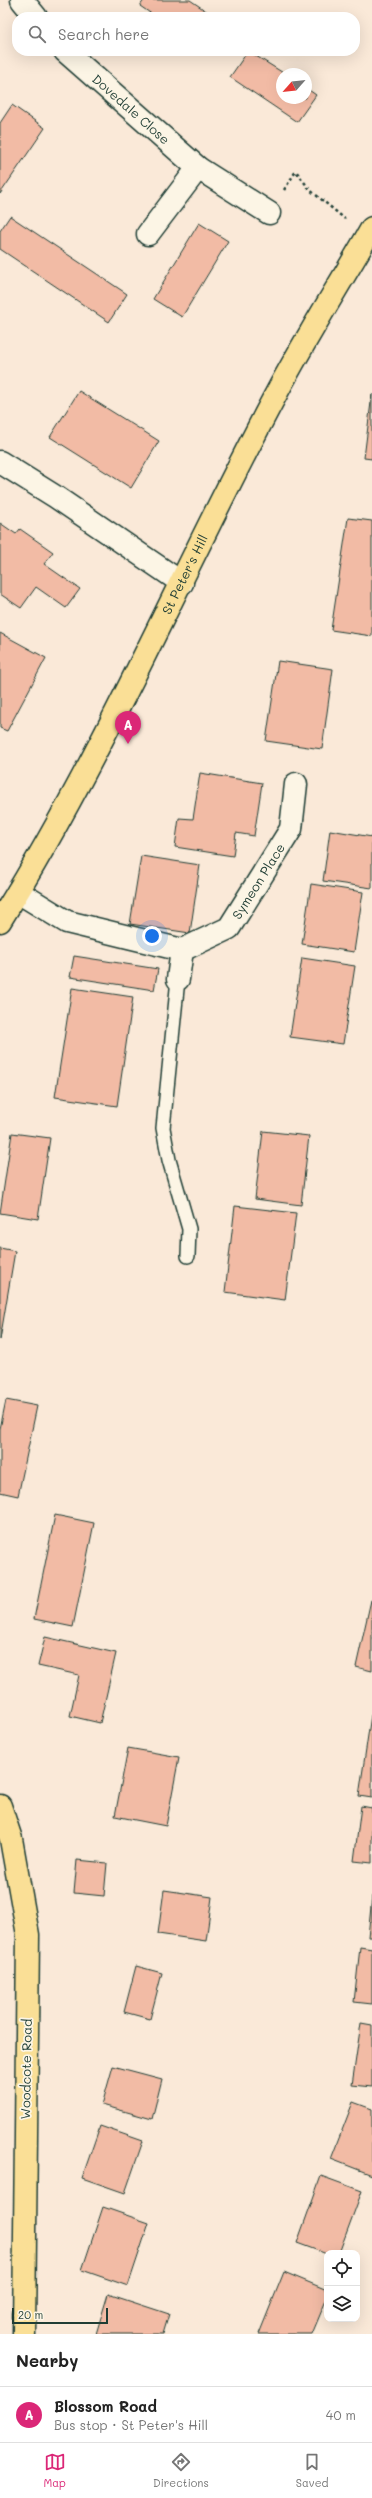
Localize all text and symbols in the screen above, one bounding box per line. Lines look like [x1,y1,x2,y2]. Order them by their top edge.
search box [12,12,360,56]
icon: search [26,23,48,45]
text: Search here [58,24,149,44]
north arrow [276,68,312,104]
street label: Dovedale Close [89,70,174,148]
street label: St Peter's Hill [157,531,211,617]
pin: A [115,711,141,744]
street label: Symeon Place [228,840,288,922]
your location [142,926,162,946]
street label: Woodcote Road [16,2018,35,2120]
map controls [324,2250,360,2322]
button: locate [324,2250,360,2286]
button: layers [324,2286,360,2322]
scale bar [12,2306,108,2325]
text: 20 m [18,2307,43,2322]
text: Nearby [16,2349,78,2371]
text: Blossom Road [54,2396,157,2416]
text: A [24,2406,34,2423]
text: 40 m [326,2406,356,2423]
text: Bus stop · St Peter's Hill [54,2416,208,2433]
tab: Map [44,2451,66,2490]
tab: Directions [153,2451,209,2490]
tab: Saved [296,2451,328,2490]

